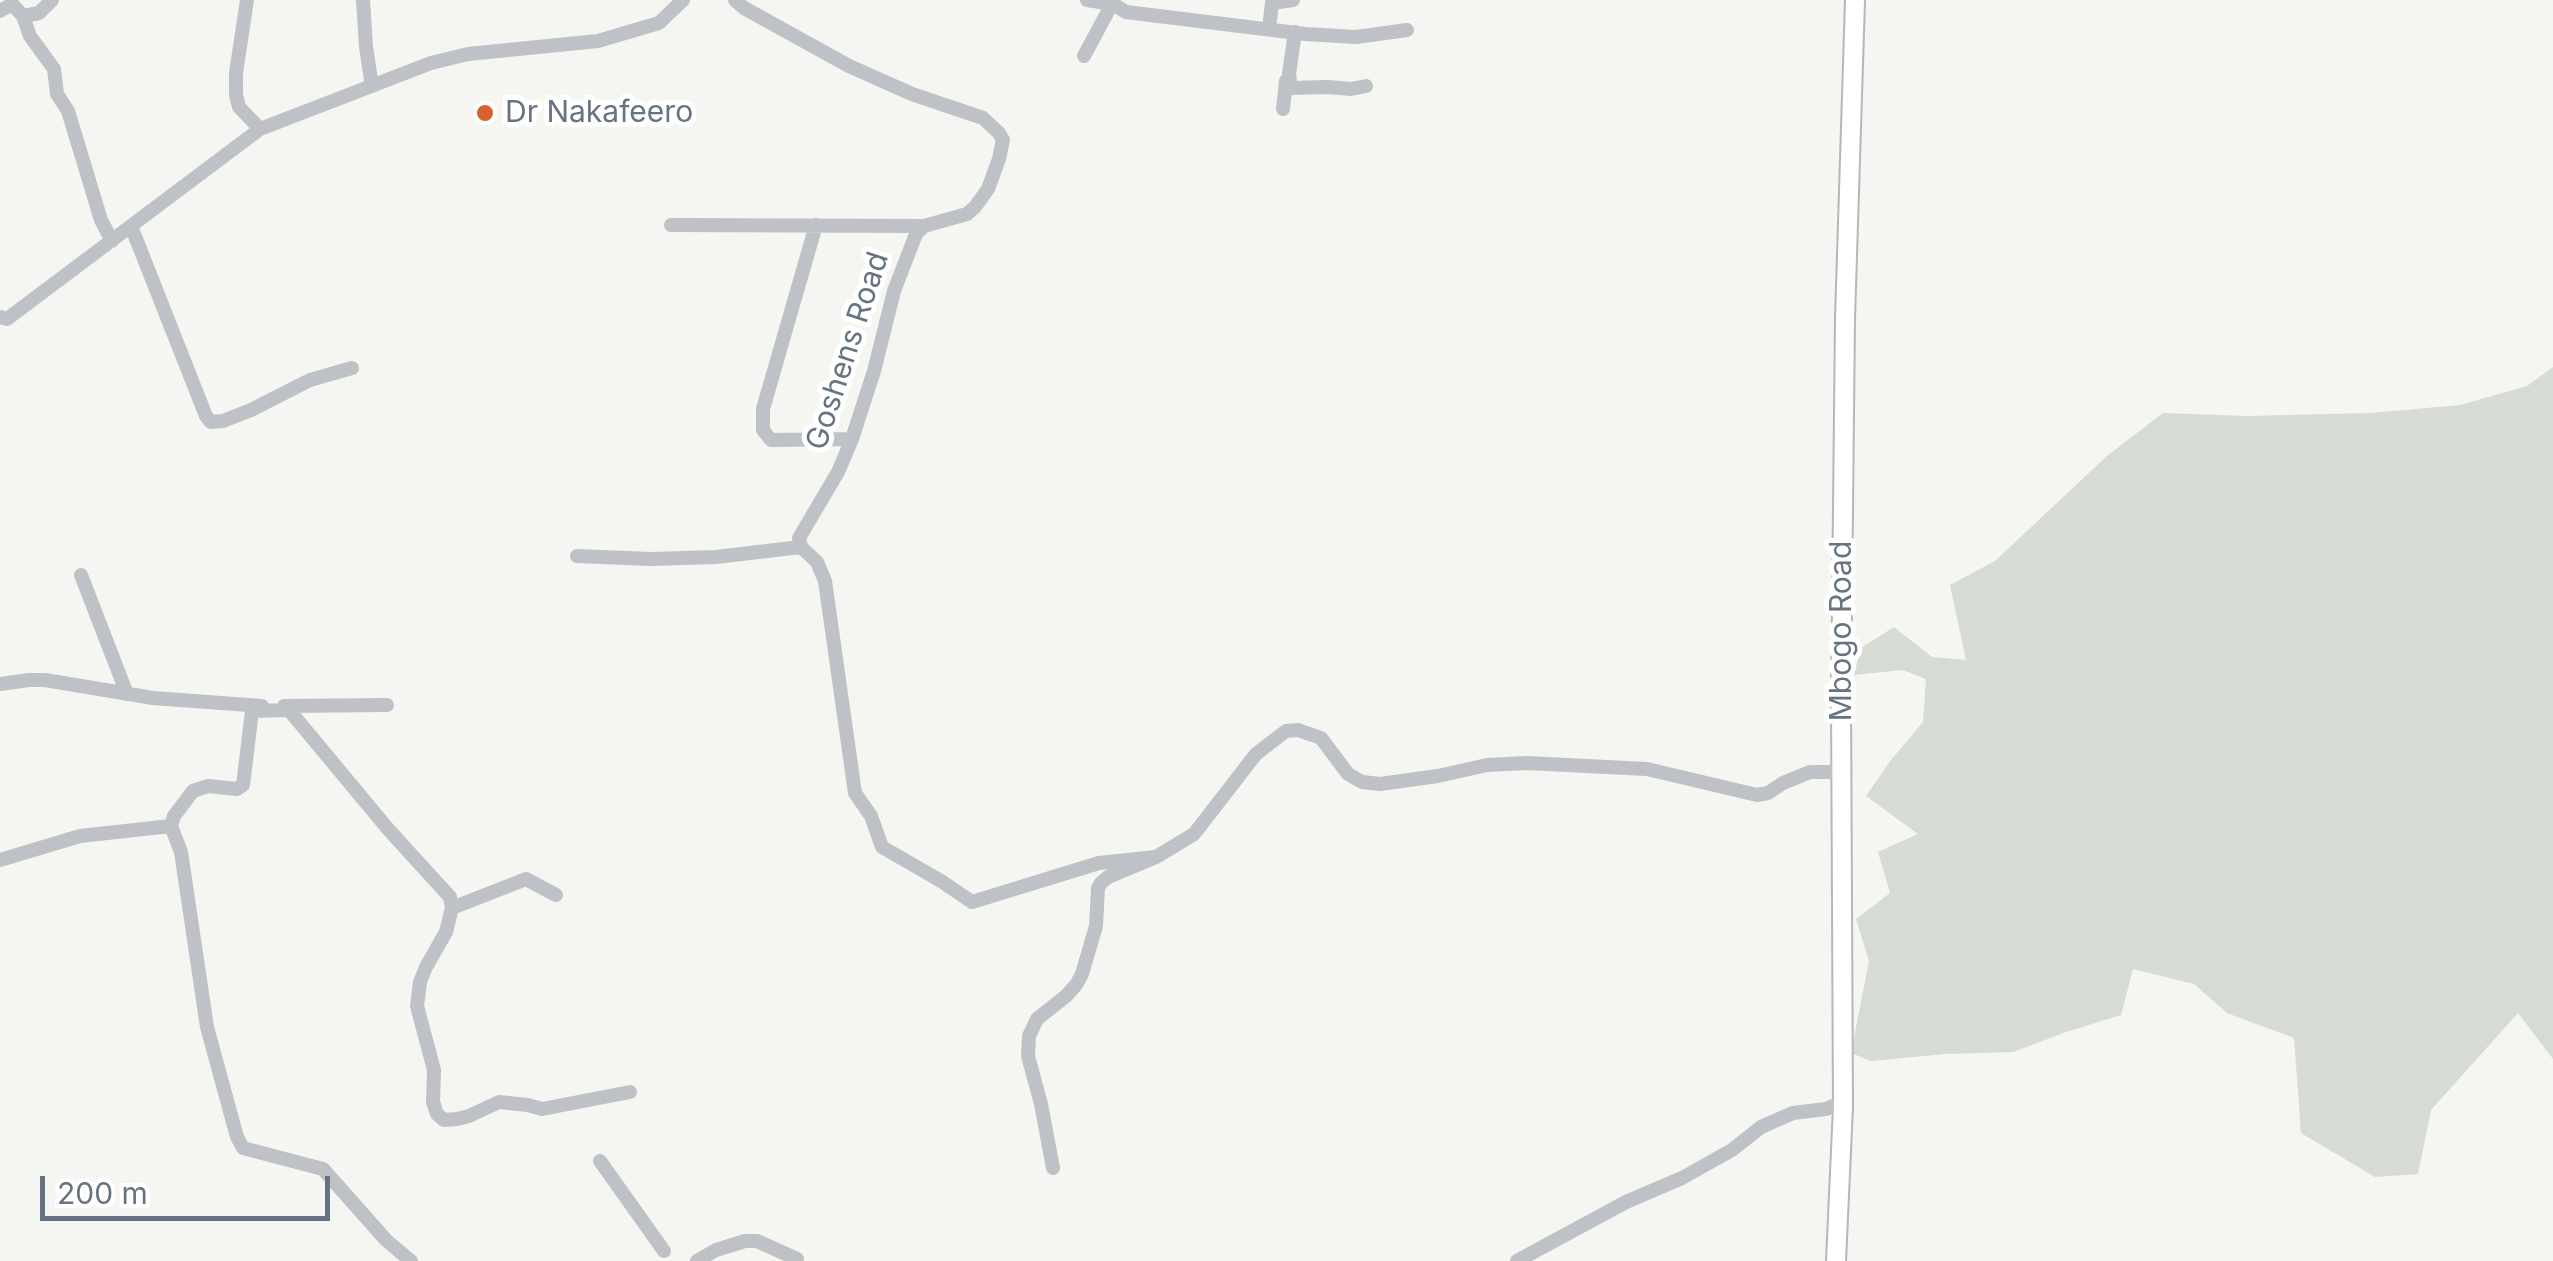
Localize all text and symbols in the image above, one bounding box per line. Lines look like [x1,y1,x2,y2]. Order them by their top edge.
place label: Dr Nakafeero [505,95,693,131]
marker: Dr Nakafeero [474,102,496,124]
street label: Goshens Road [799,248,897,454]
street label: Mbogo Road [1824,541,1860,721]
scale bar [45,1156,335,1218]
text: 200 m [57,1175,148,1211]

